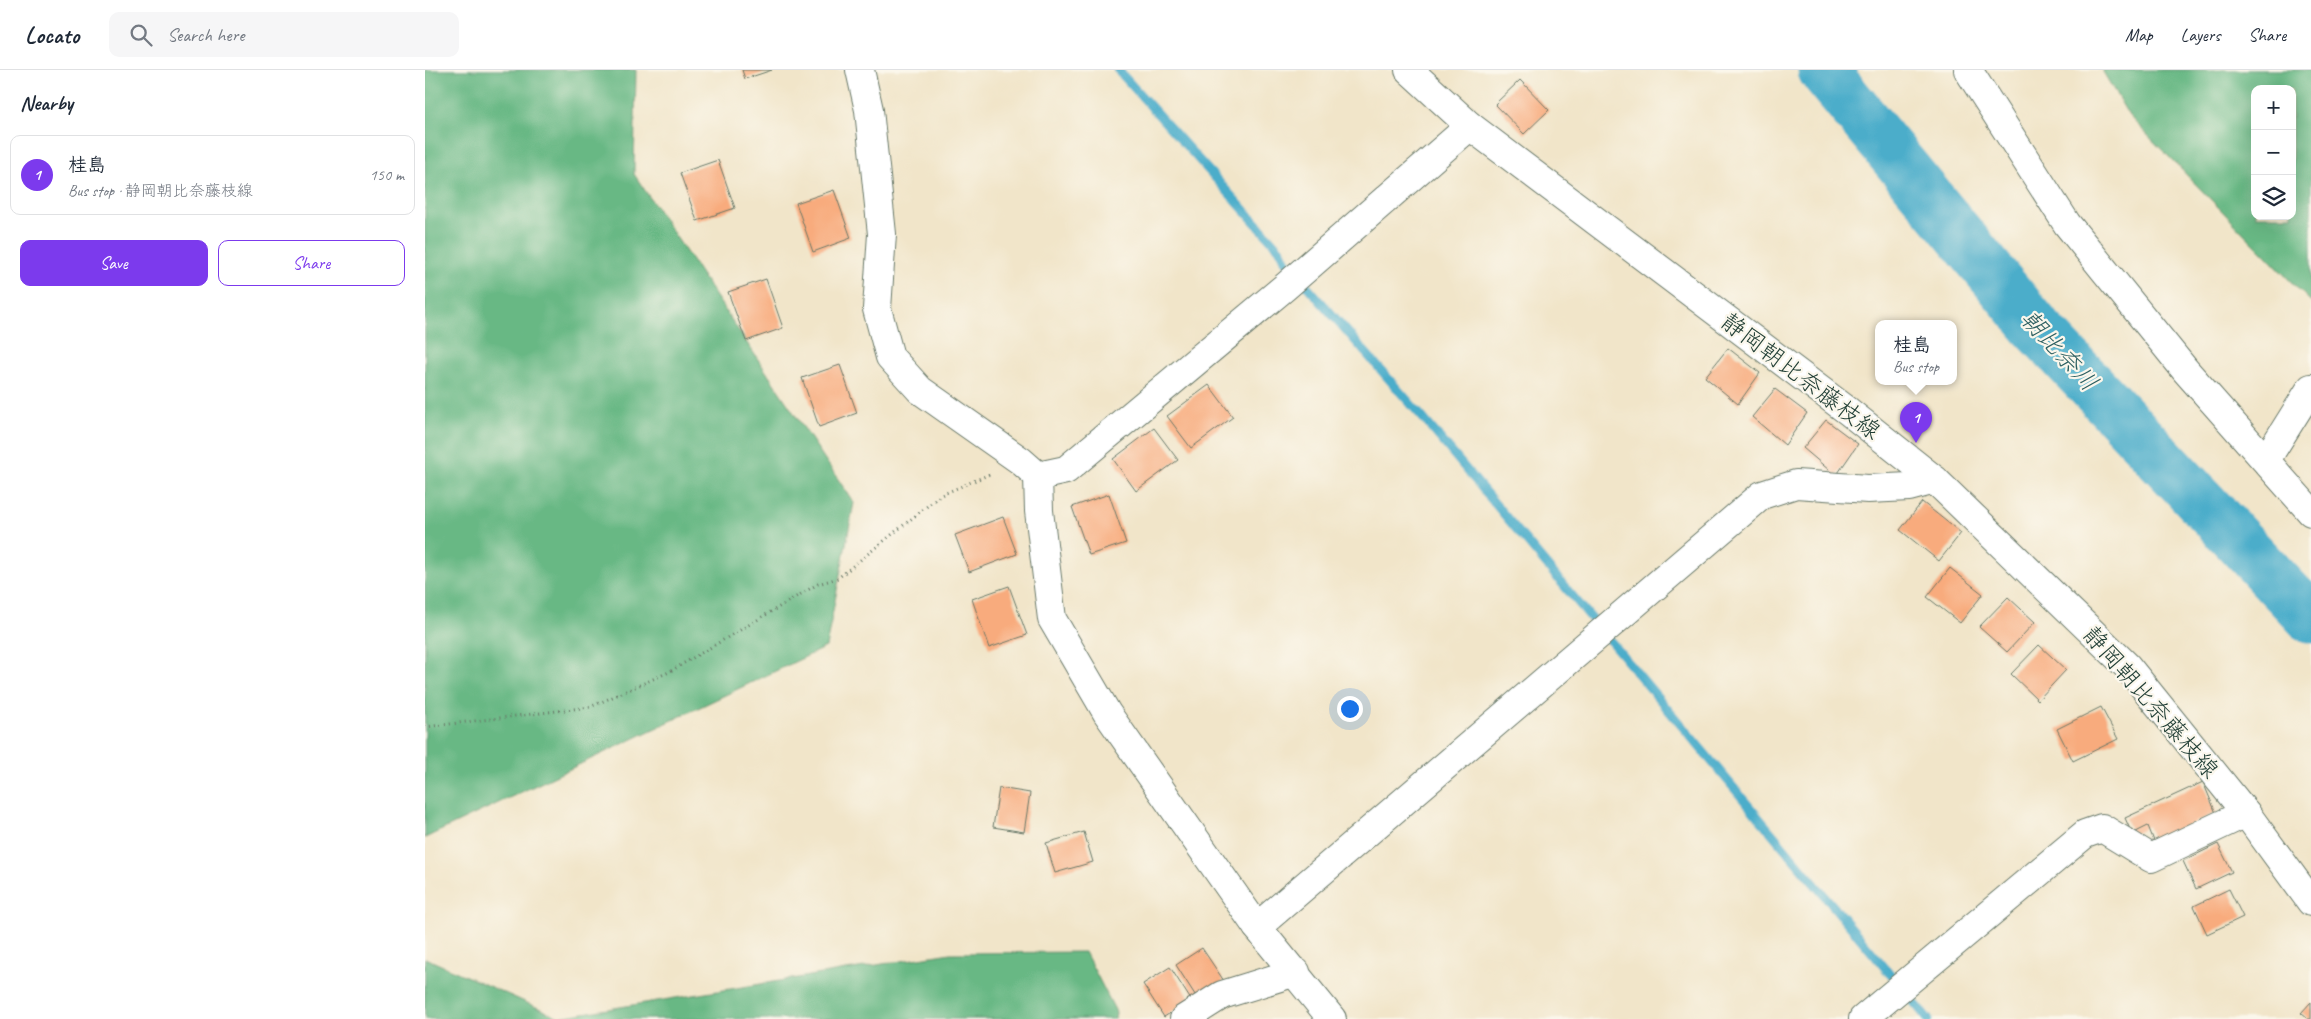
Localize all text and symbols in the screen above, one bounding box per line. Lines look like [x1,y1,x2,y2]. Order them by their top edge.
search box [109,12,459,57]
text: Locato [25,20,79,50]
icon: search [127,21,155,49]
text: Search here [167,23,245,47]
text: Map [2125,24,2153,46]
text: Layers [2181,24,2220,46]
text: Share [2248,24,2286,46]
map controls [2251,85,2296,220]
button: + [2251,85,2296,130]
text: Nearby [20,90,73,116]
button: − [2251,130,2296,175]
text: 桂島 [68,153,106,177]
text: 1 [33,165,41,185]
text: 150 m [370,165,404,185]
button: layers [2251,175,2296,220]
text: Bus stop · 静岡朝比奈藤枝線 [68,181,253,201]
button: Save [20,240,208,286]
button: Share [218,240,405,286]
water label: 朝比奈川 [2013,303,2105,398]
street label: 静岡朝比奈藤枝線 [1715,306,1887,446]
popup [1875,320,1957,385]
text: 桂島 [1893,333,1931,357]
text: Bus stop [1893,357,1939,377]
pin: 1 [1900,402,1932,443]
street label: 静岡朝比奈藤枝線 [2077,620,2225,784]
your location [1337,696,1363,722]

